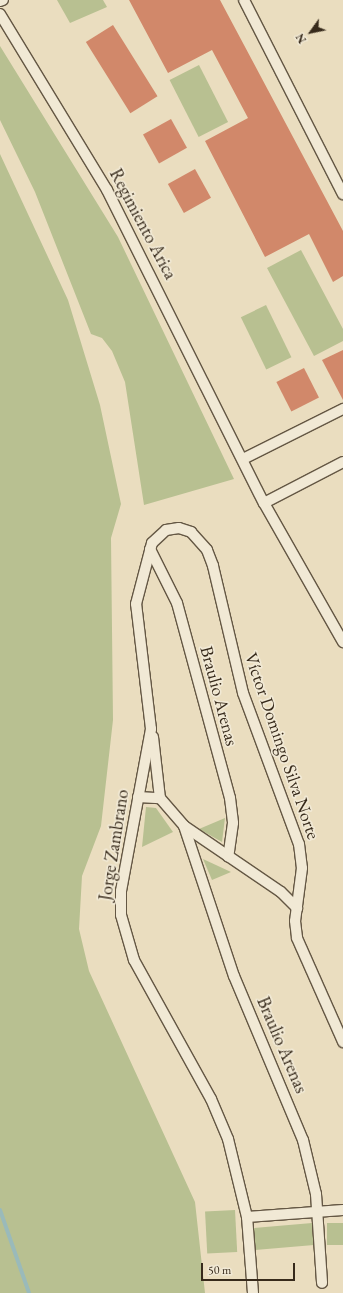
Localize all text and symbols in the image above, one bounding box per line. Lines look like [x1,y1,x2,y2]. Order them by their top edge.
north arrow [291,12,331,52]
text: N [293,31,309,46]
street label: Regimiento Arica [105,165,181,283]
street label: Braulio Arenas [195,644,243,748]
street label: Víctor Domingo Silva Norte [240,650,324,842]
street label: Jorge Zambrano [95,788,133,902]
street label: Braulio Arenas [252,994,312,1096]
scale bar [203,1255,297,1281]
text: 50 m [208,1262,231,1278]

